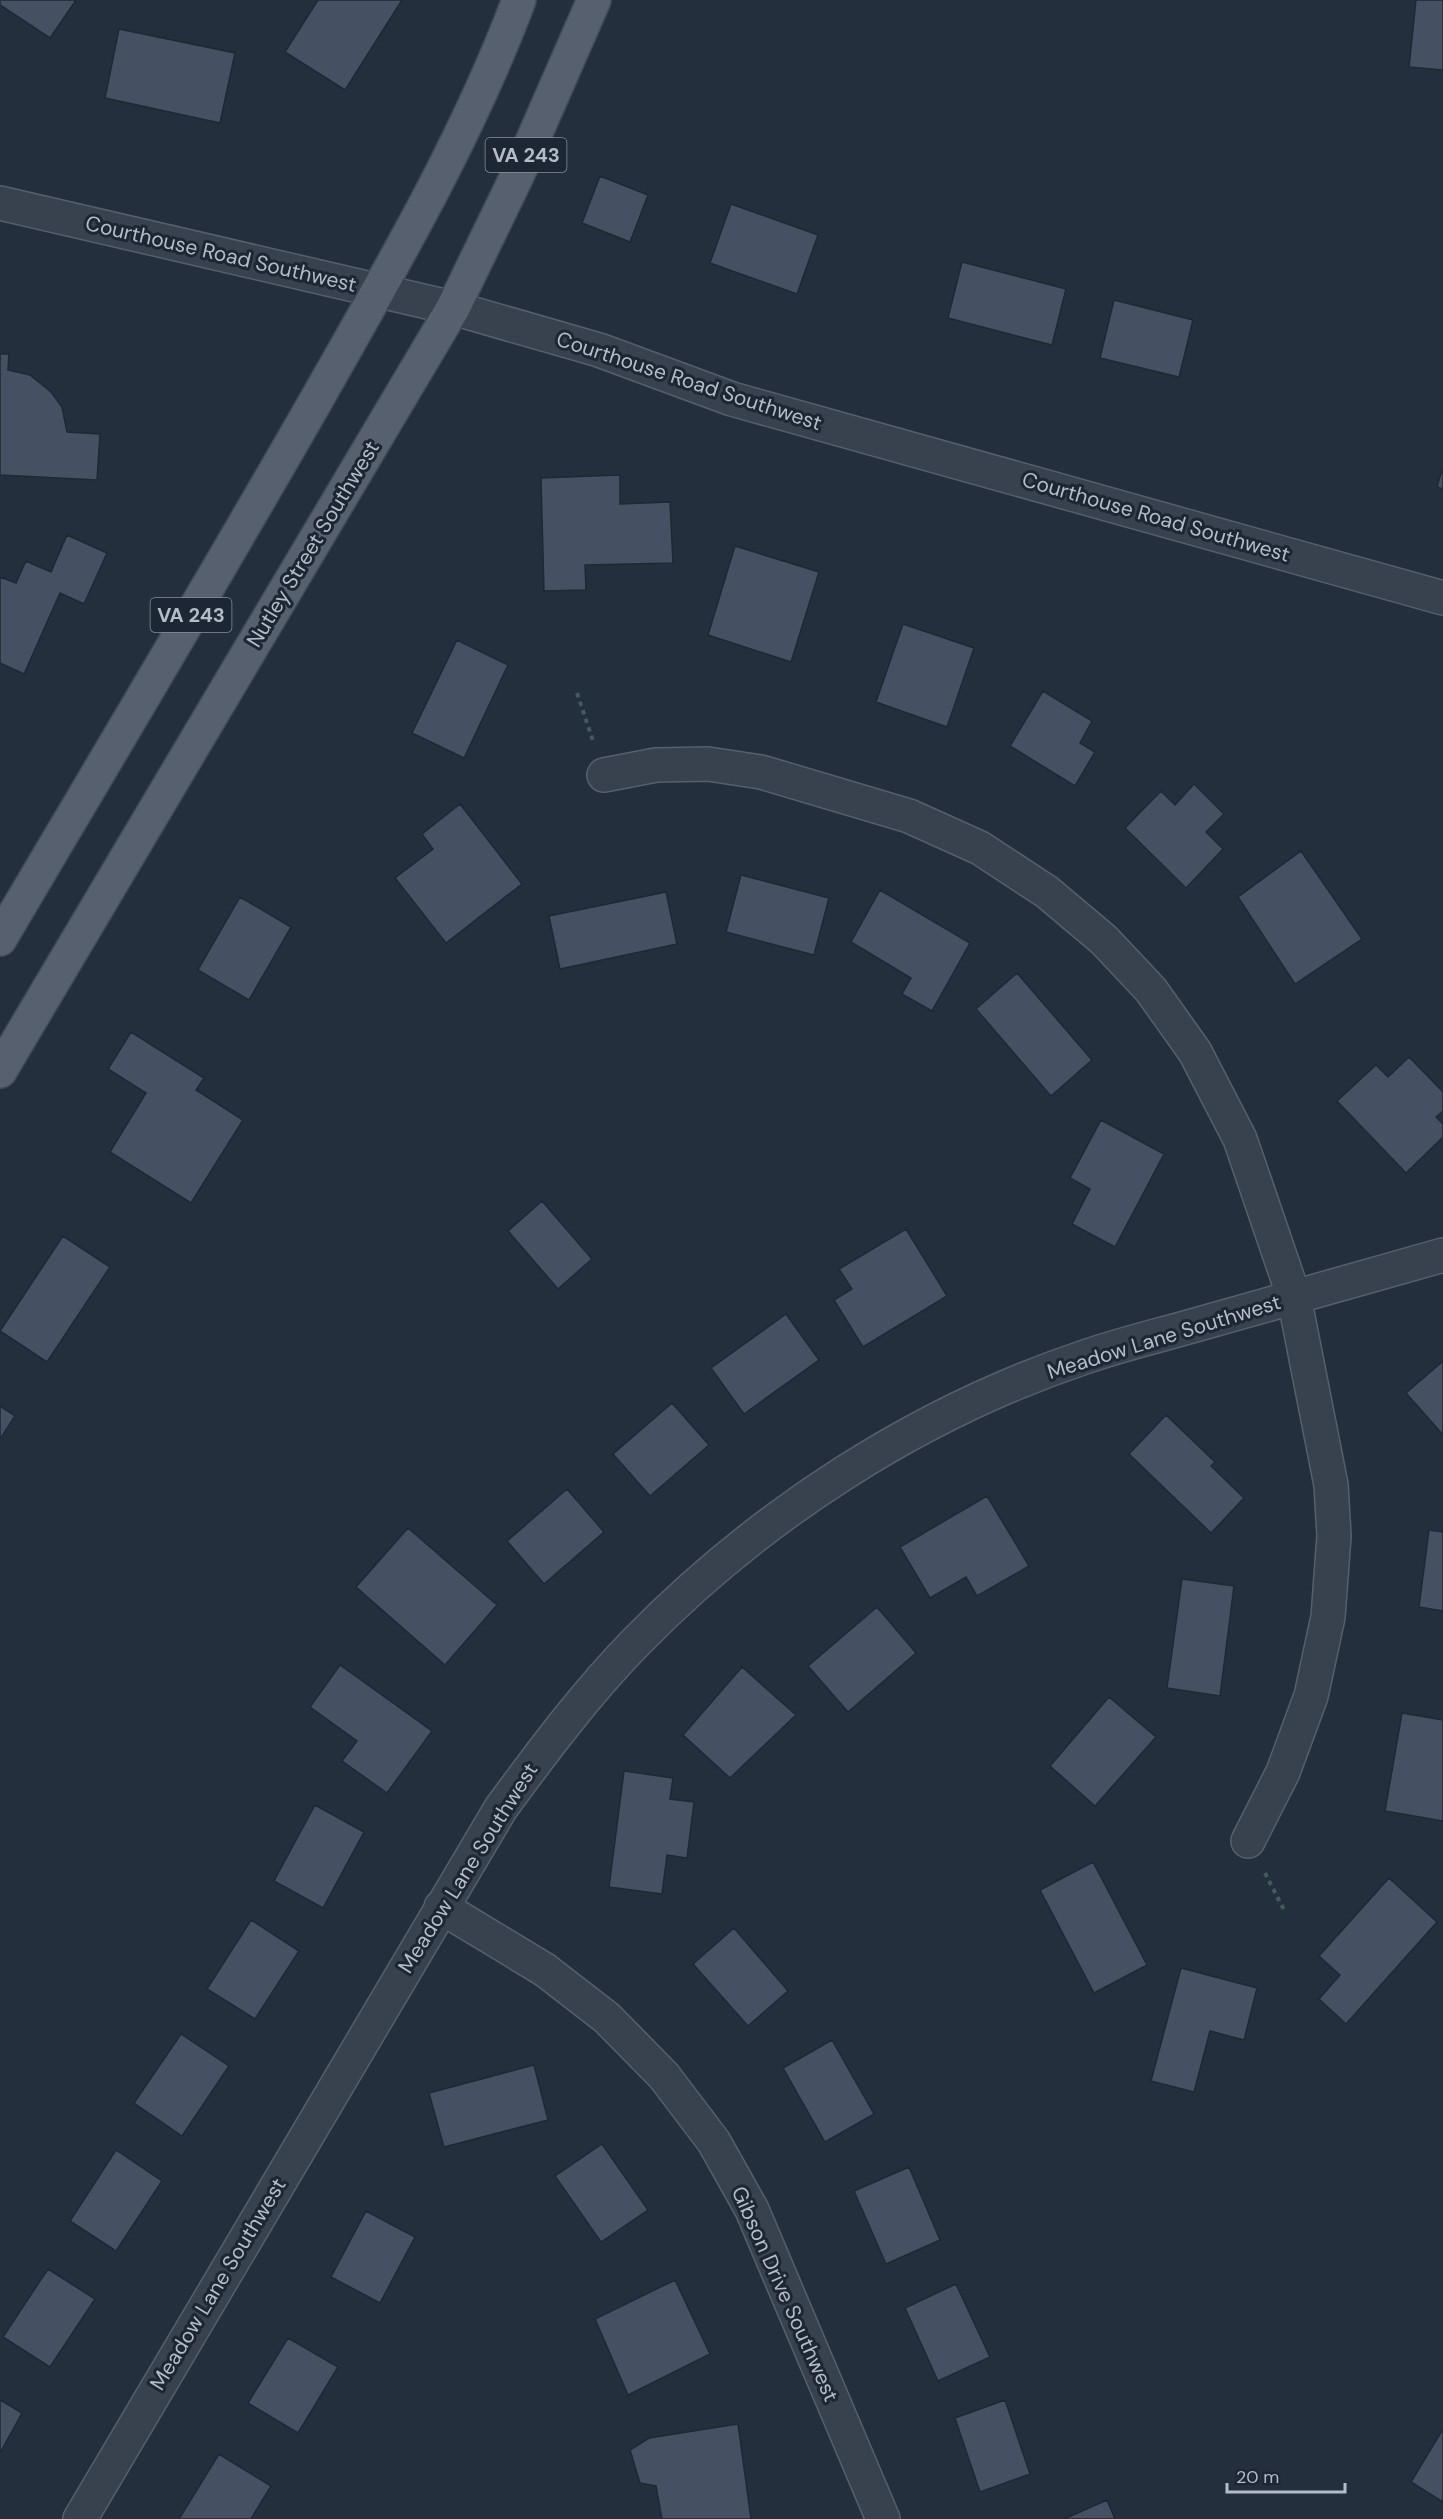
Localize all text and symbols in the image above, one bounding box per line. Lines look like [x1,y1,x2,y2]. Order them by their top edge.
road number: VA 243 [486,138,566,172]
street label: Courthouse Road Southwest [83,209,359,299]
street label: Courthouse Road Southwest [553,325,825,437]
street label: Nutley Street Southwest [240,436,386,652]
street label: Courthouse Road Southwest [1019,465,1293,569]
road number: VA 243 [150,598,231,632]
street label: Meadow Lane Southwest [1044,1288,1284,1386]
street label: Meadow Lane Southwest [392,1758,544,1978]
street label: Meadow Lane Southwest [143,2173,293,2395]
street label: Gibson Drive Southwest [725,2182,845,2406]
scale bar [1227,2456,1346,2494]
text: 20 m [1236,2465,1279,2489]

